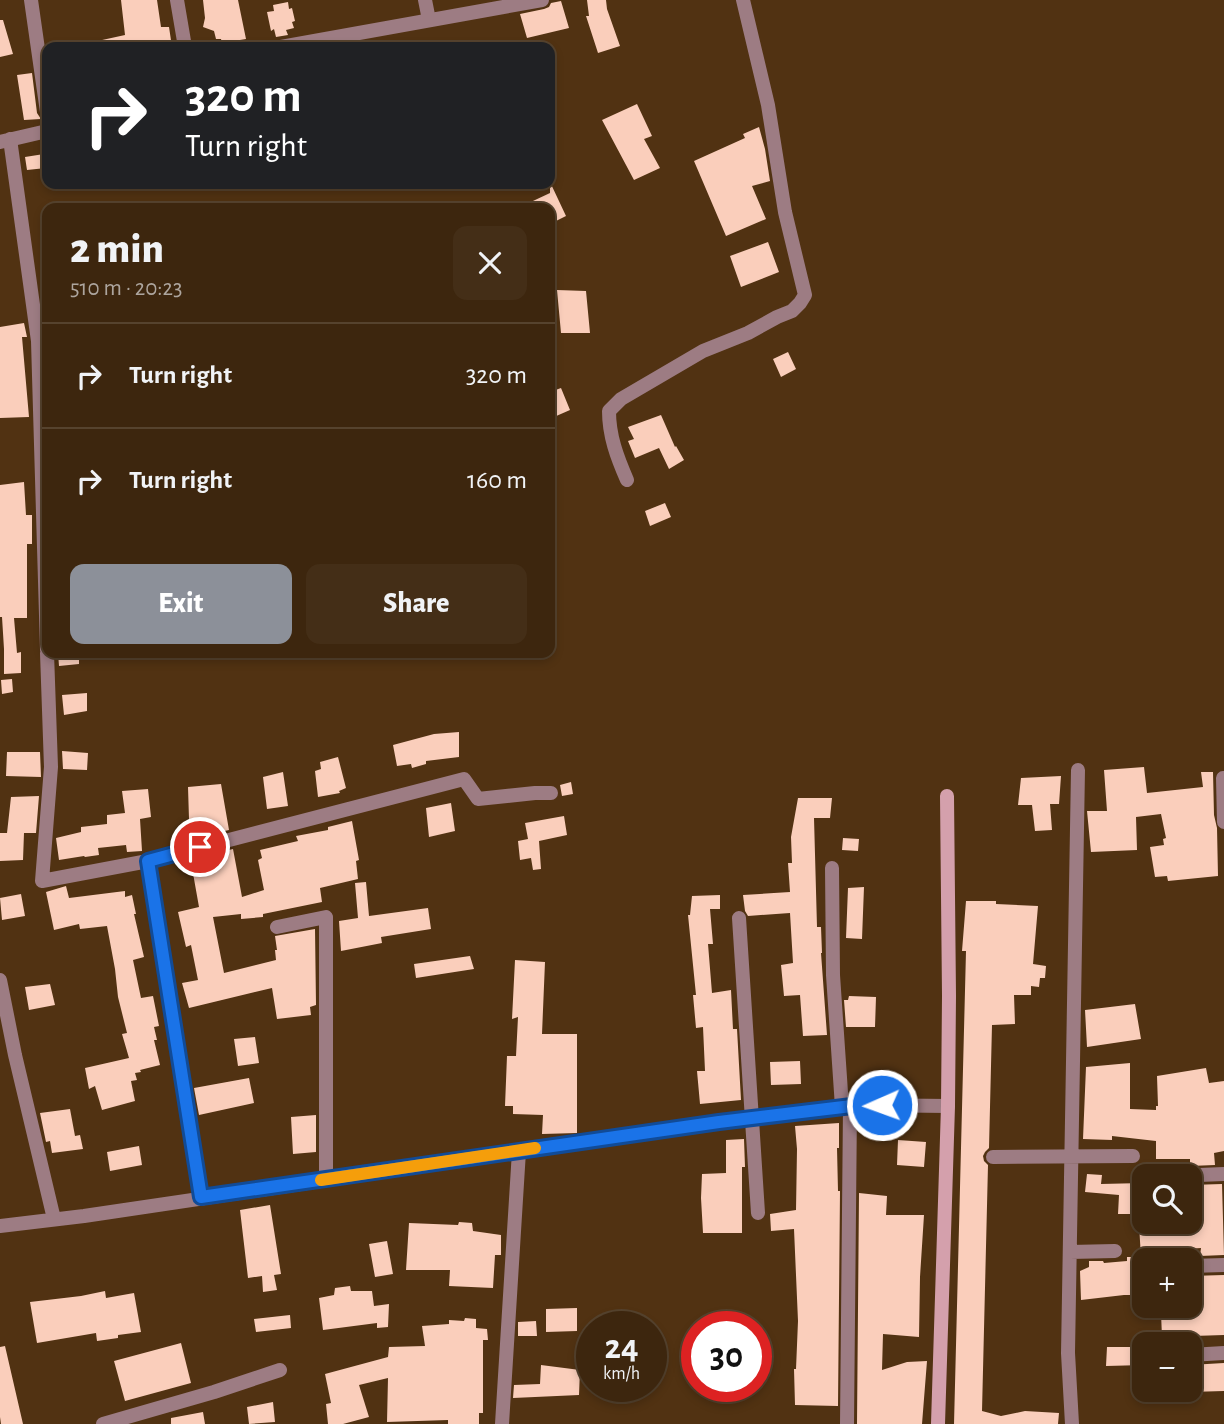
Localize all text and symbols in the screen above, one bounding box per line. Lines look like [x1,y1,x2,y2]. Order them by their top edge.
icon: right [70,70,161,161]
text: 320 m [185,72,302,121]
text: Turn right [185,130,307,162]
button: close [453,226,527,300]
text: 2 min [70,228,164,270]
text: 510 m · 20:23 [70,277,183,300]
icon: right [70,357,108,395]
text: Turn right [129,362,232,388]
text: 320 m [466,362,527,388]
icon: right [70,462,108,500]
text: Turn right [129,467,232,493]
text: 160 m [467,467,527,493]
button: Exit [70,564,292,644]
button: Share [306,564,527,644]
pin [170,817,230,877]
icon: arrive [181,828,219,866]
position arrow [845,1068,919,1142]
map controls [1132,1164,1202,1402]
button: search [1132,1164,1202,1234]
button: + [1132,1248,1202,1318]
speed limit sign: 30 [681,1311,772,1402]
text: 24 [604,1330,639,1365]
button: − [1132,1332,1202,1402]
text: km/h [603,1365,640,1383]

